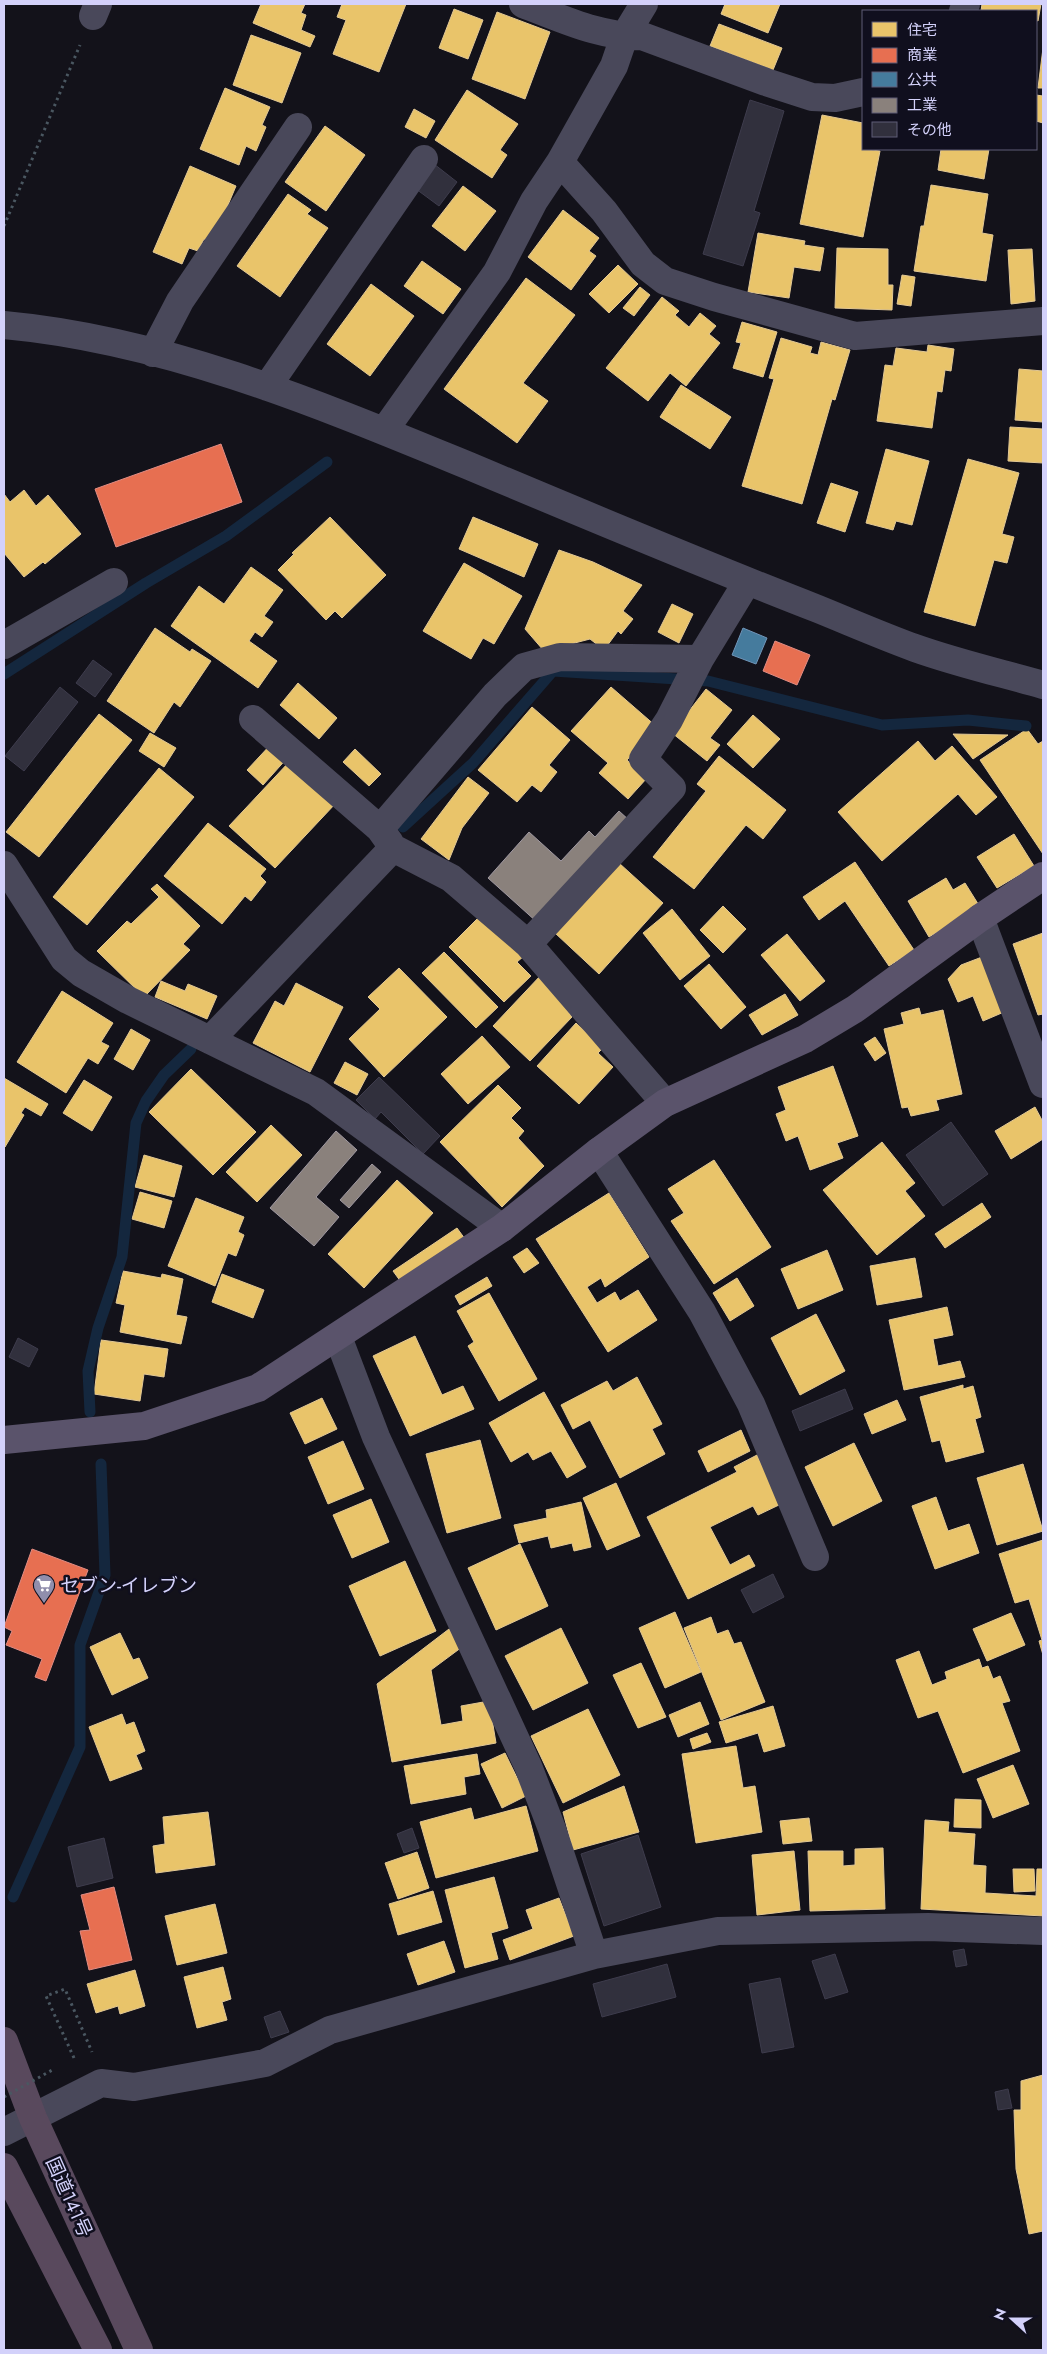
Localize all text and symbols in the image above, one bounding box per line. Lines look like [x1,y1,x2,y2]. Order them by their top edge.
legend [862,10,1037,150]
text: 住宅 [907,19,937,41]
text: 商業 [907,44,937,66]
text: 公共 [907,69,937,91]
text: 工業 [907,94,937,116]
text: その他 [907,119,952,141]
place label: セブン-イレブン [60,1572,197,1599]
supermarket icon: セブン-イレブン [32,1573,56,1604]
street label: 国道141号 [39,2153,99,2241]
north arrow [987,2294,1037,2344]
text: N [989,2306,1011,2323]

